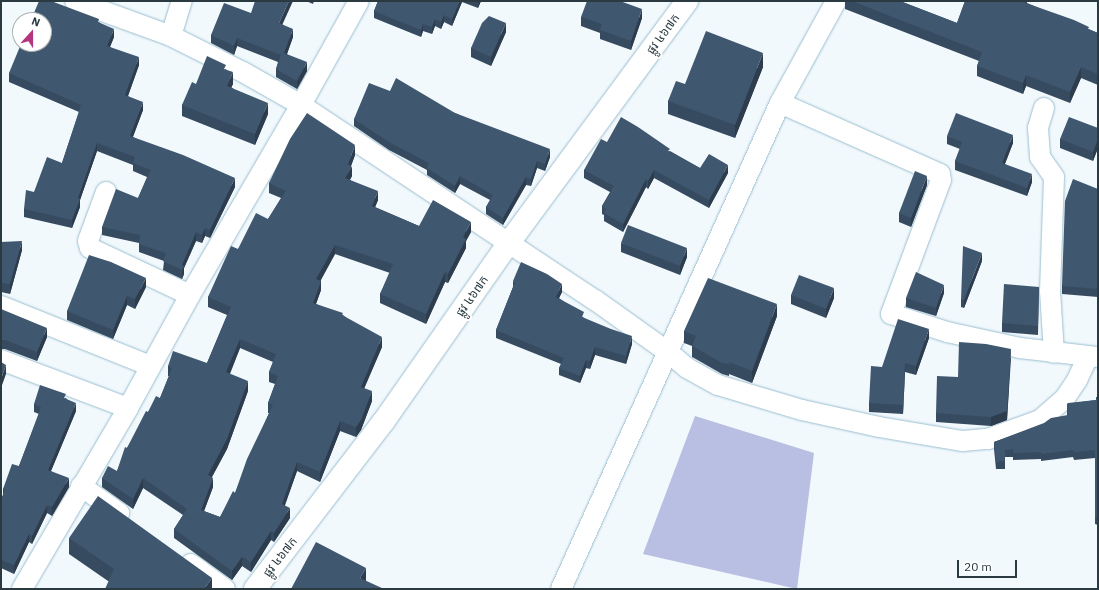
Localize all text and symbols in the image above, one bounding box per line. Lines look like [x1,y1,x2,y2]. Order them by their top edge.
street label: ផ្លូវ ៤៦៧ក [643,11,683,57]
north arrow [12,12,52,52]
text: N [30,14,42,30]
street label: ផ្លូវ ៤៦៧ក [453,273,491,319]
street label: ផ្លូវ ៤៦៧ក [260,534,300,580]
scale bar [959,552,1019,578]
text: 20 m [964,559,992,574]

